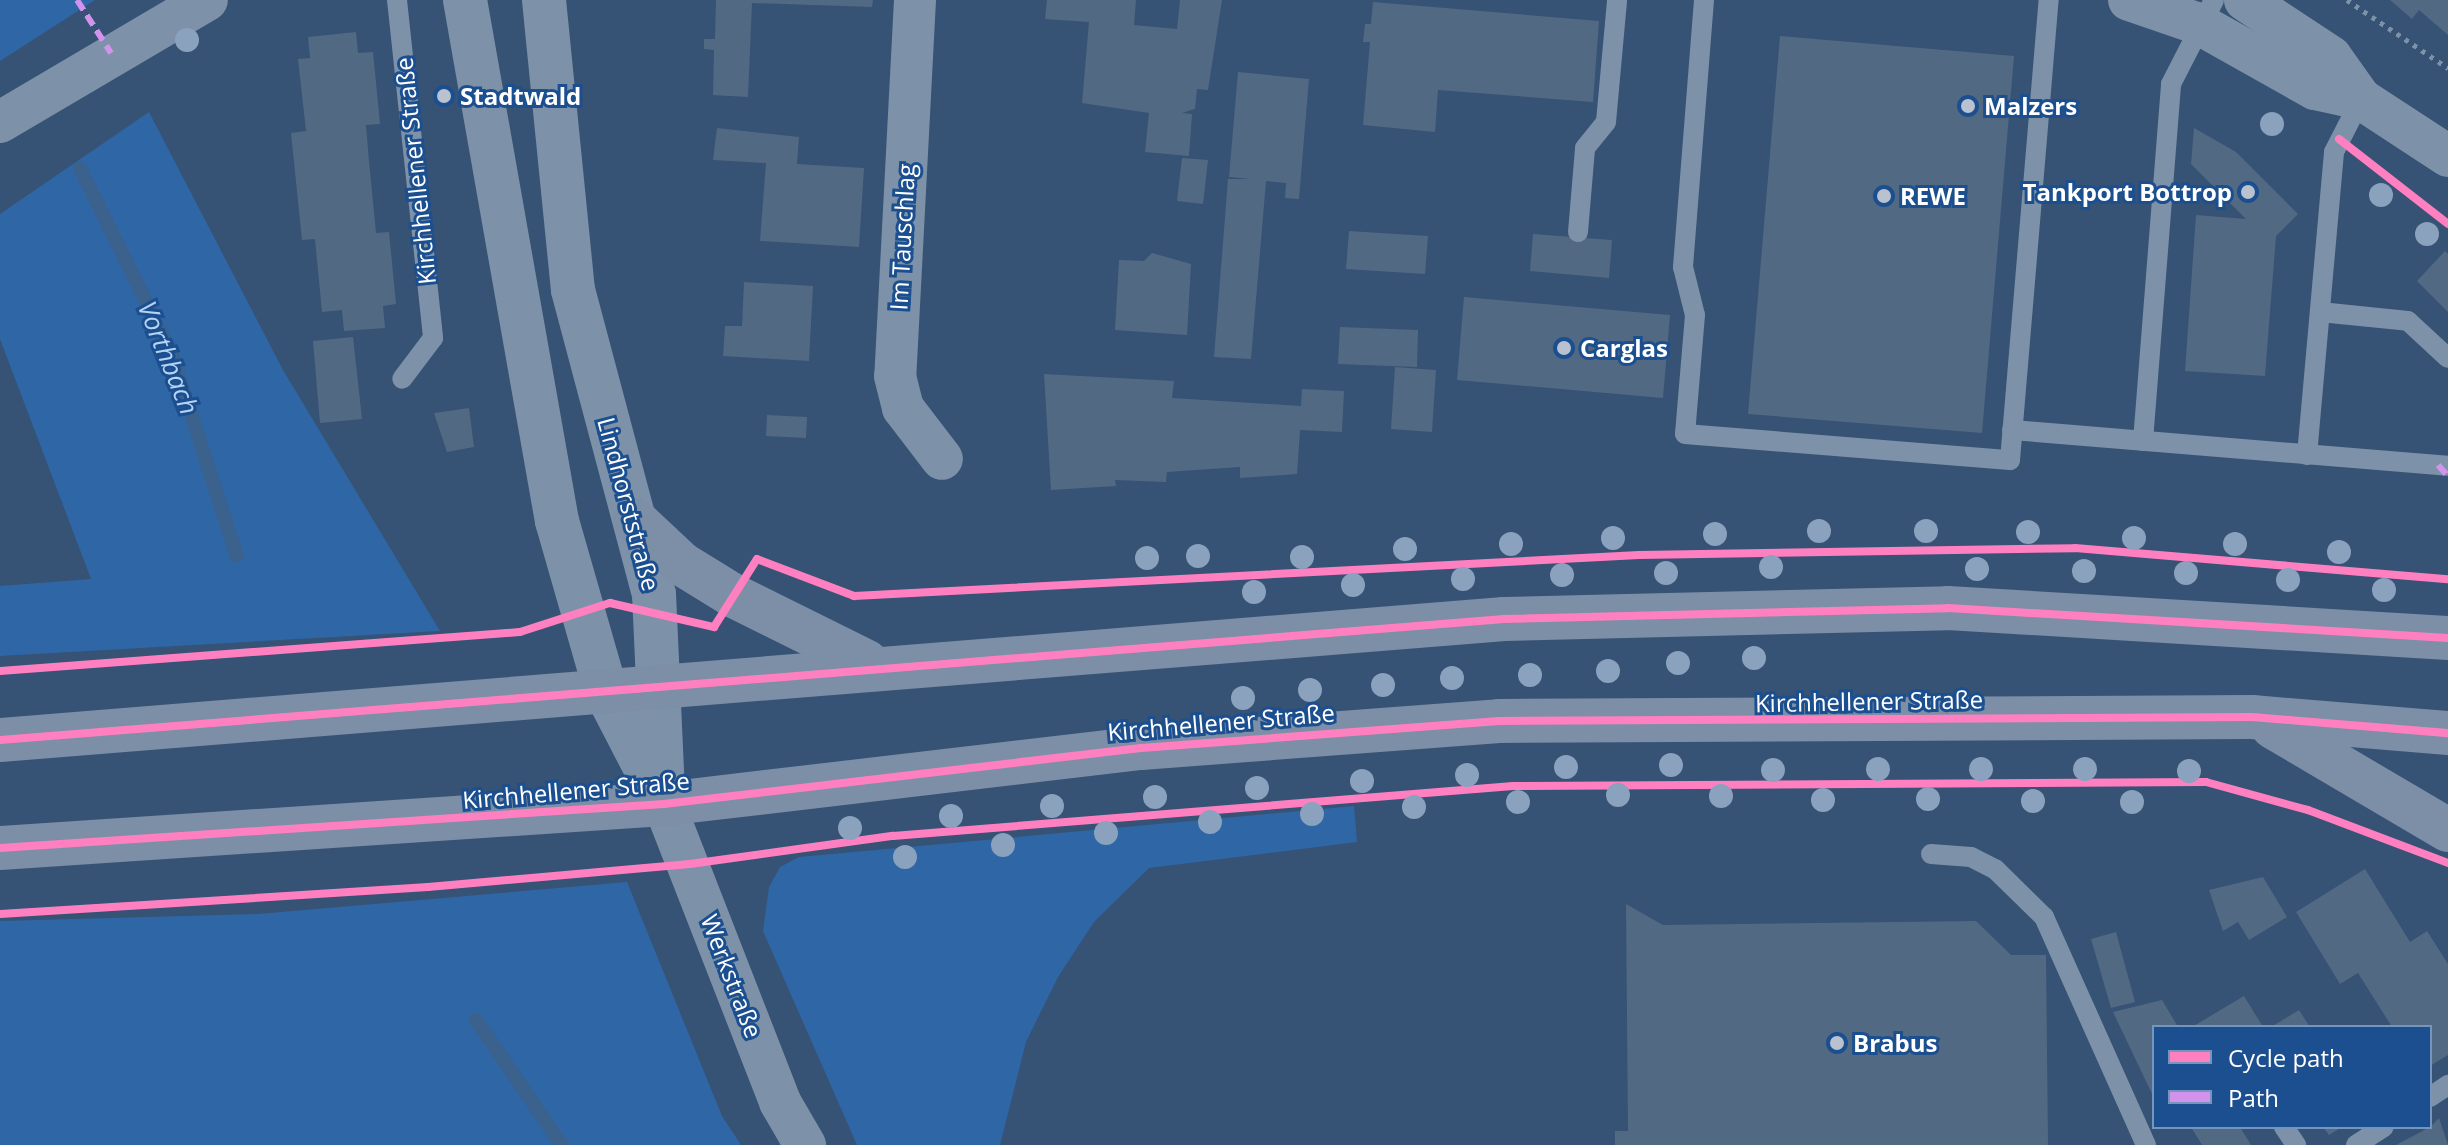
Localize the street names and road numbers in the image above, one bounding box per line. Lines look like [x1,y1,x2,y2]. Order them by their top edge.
street label: Kirchhellener Straße [389,56,441,286]
street label: Im Tauschlag [884,163,920,311]
street label: Lindhorststraße [592,414,666,594]
street label: Kirchhellener Straße [1755,685,1983,717]
street label: Kirchhellener Straße [1106,698,1336,746]
street label: Kirchhellener Straße [461,766,691,814]
street label: Werkstraße [695,910,769,1042]

